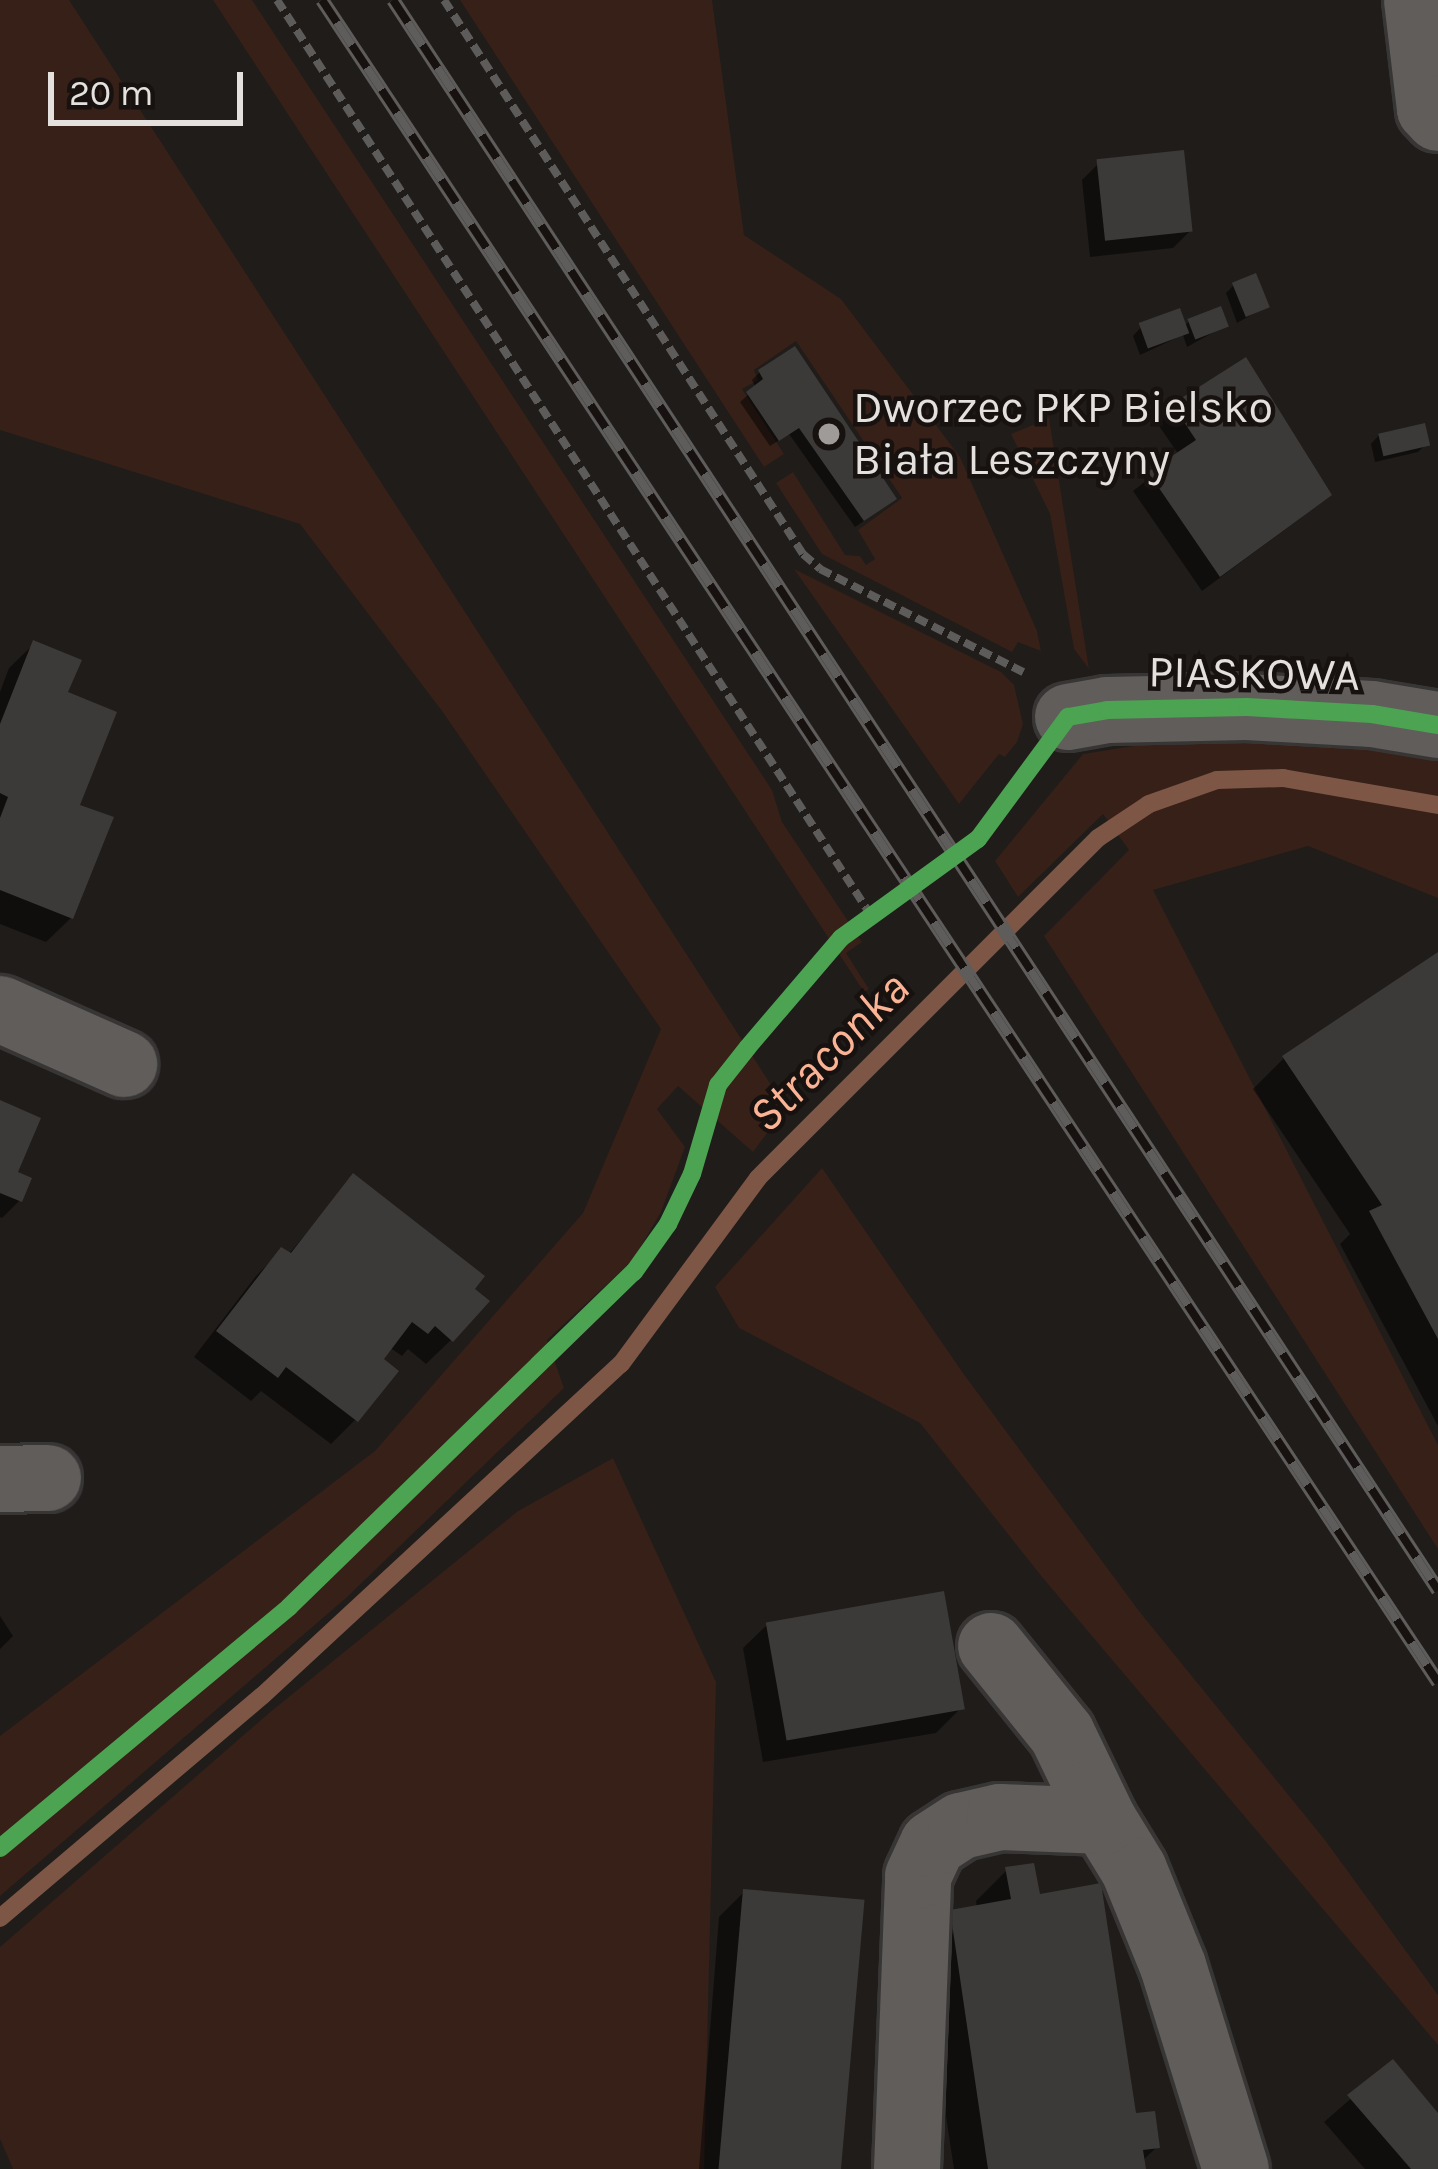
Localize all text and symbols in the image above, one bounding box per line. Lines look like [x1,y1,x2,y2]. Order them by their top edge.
scale bar [54,48,249,122]
text: 20 m [69,72,153,114]
place label: Dworzec PKP Bielsko Biała Leszczyny [853,381,1273,487]
marker: Dworzec PKP Bielsko Biała Leszczyny [816,421,842,447]
street label: PIASKOWA [1148,645,1360,703]
water label: Straconka [737,960,921,1144]

